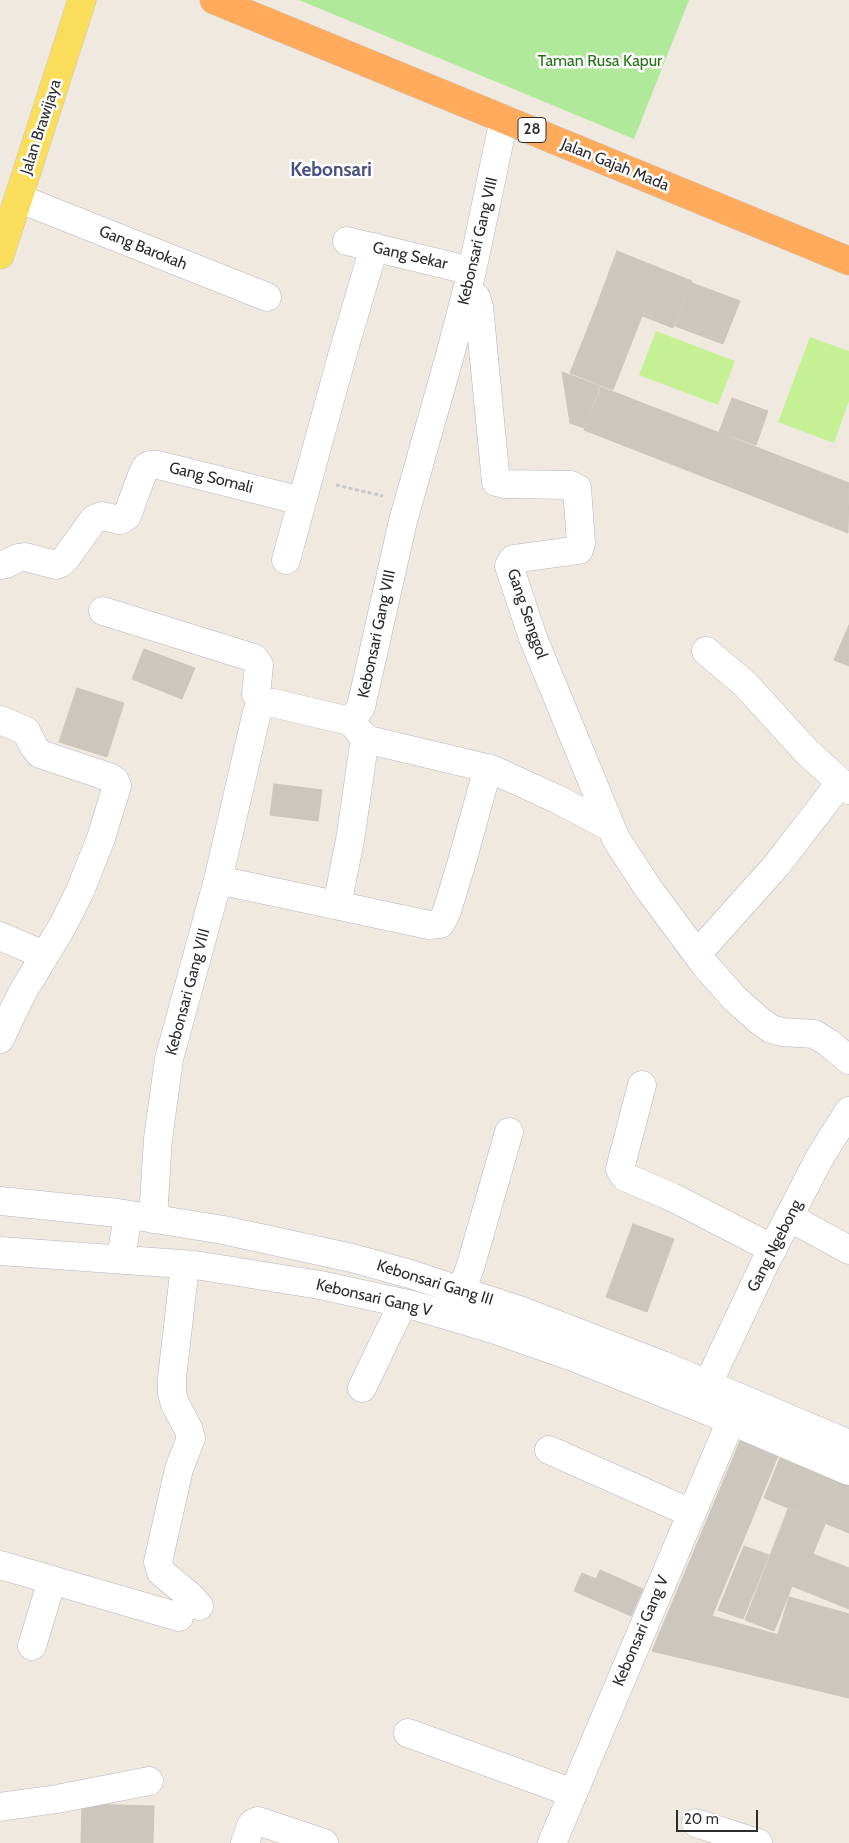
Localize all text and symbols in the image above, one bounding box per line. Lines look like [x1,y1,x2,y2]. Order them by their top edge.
park label: Taman Rusa Kapur [538,51,662,71]
street label: Jalan Brawijaya [17,77,65,177]
road number: 28 [518,118,546,142]
street label: Jalan Gajah Mada [558,135,672,195]
district label: Kebonsari [290,159,372,181]
street label: Kebonsari Gang VIII [454,175,502,307]
street label: Gang Barokah [96,222,190,274]
street label: Gang Sekar [371,238,449,274]
street label: Gang Somali [167,458,255,498]
street label: Gang Senggol [503,566,551,662]
street label: Kebonsari Gang VIII [354,568,400,700]
street label: Kebonsari Gang VIII [162,926,214,1058]
street label: Gang Ngebong [744,1197,806,1295]
street label: Kebonsari Gang III [374,1256,496,1310]
street label: Kebonsari Gang V [314,1275,434,1321]
street label: Kebonsari Gang V [609,1573,673,1689]
scale bar [679,1800,762,1832]
text: 20 m [684,1810,719,1828]

